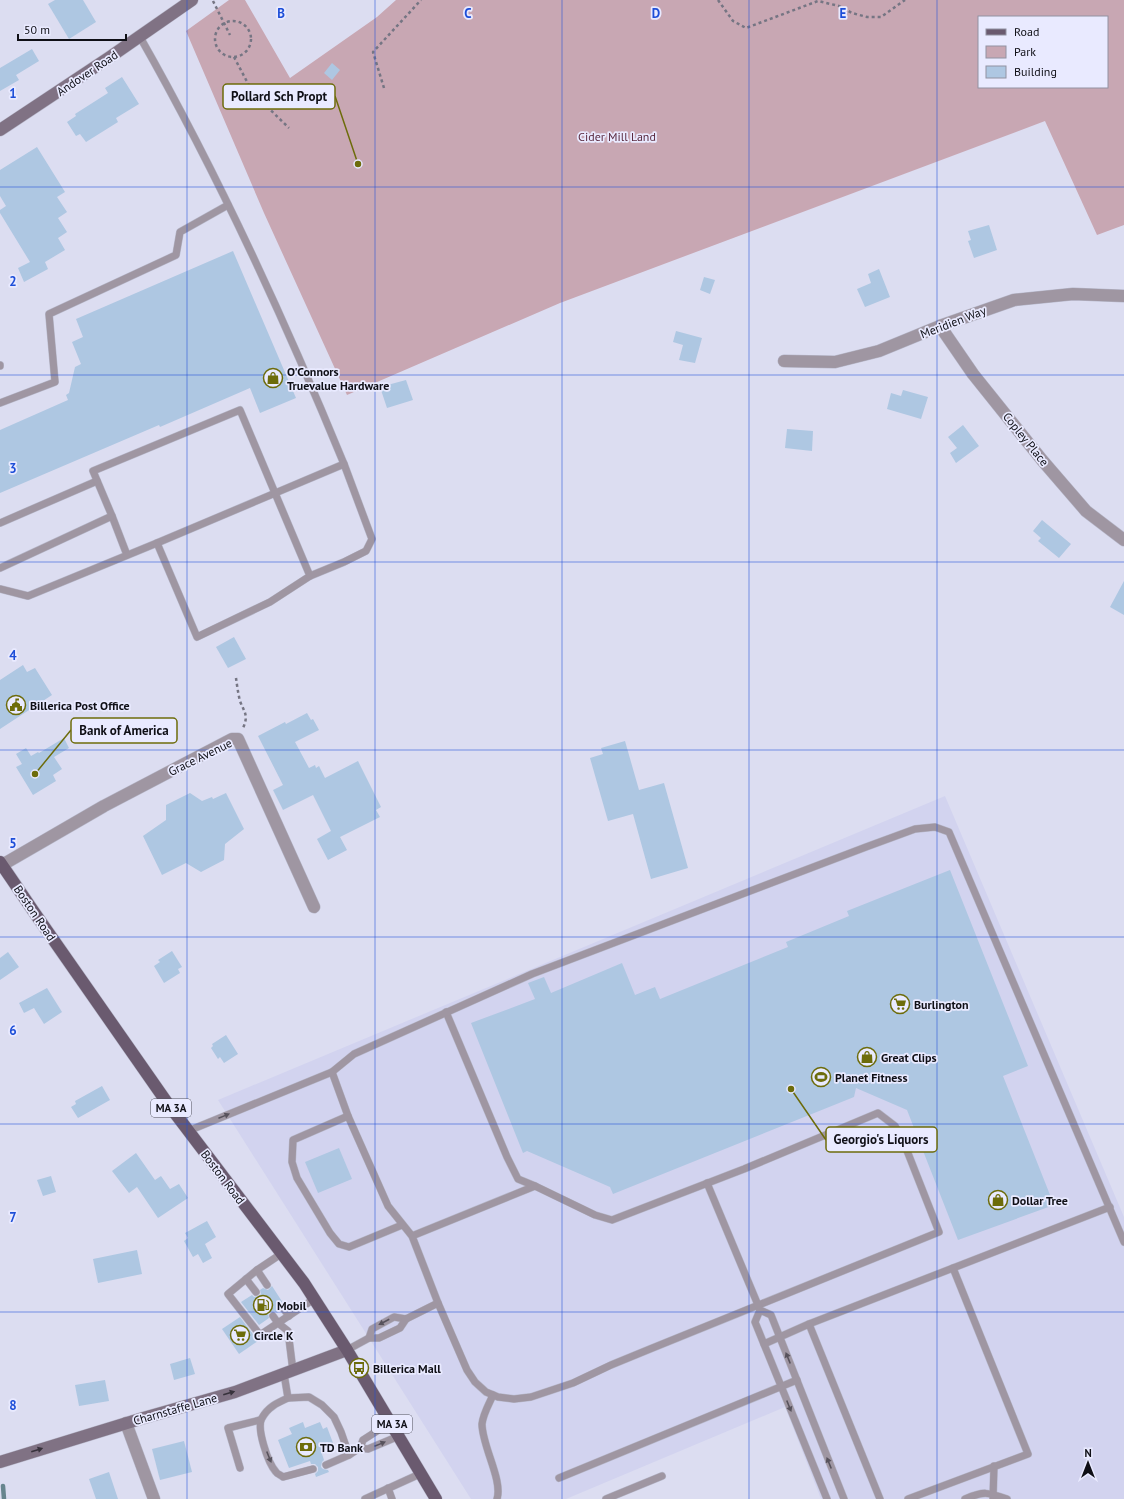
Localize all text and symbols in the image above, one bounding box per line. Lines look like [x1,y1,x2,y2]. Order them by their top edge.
text: B [277,5,285,22]
text: C [464,5,472,22]
text: D [652,5,660,22]
text: E [840,5,847,22]
scale bar [18,16,126,42]
legend [978,16,1108,88]
text: 50 m [24,22,50,37]
text: Road [1014,24,1039,39]
text: Park [1014,44,1036,59]
street label: Andover Road [53,47,121,99]
text: Building [1014,64,1057,79]
callout: Pollard Sch Propt [223,84,335,109]
text: 1 [9,85,17,102]
text: Pollard Sch Propt [231,88,327,105]
park label: Cider Mill Land [578,129,656,144]
text: 2 [9,273,17,290]
street label: Meridien Way [918,302,988,341]
place label: O'Connors Truevalue Hardware [287,364,389,393]
shop icon: O'Connors Truevalue Hardware [262,367,284,389]
street label: Copley Place [1000,409,1052,469]
text: 3 [9,460,17,477]
text: 4 [9,647,17,664]
public building icon: Billerica Post Office [5,694,27,716]
place label: Billerica Post Office [30,698,130,713]
callout: Bank of America [71,718,177,743]
text: Bank of America [79,722,169,739]
street label: Grace Avenue [166,735,234,779]
text: 5 [9,835,17,852]
street label: Boston Road [11,882,59,944]
supermarket icon: Burlington [889,993,911,1015]
place label: Burlington [914,997,969,1012]
text: 6 [9,1022,17,1039]
shop icon: Great Clips [856,1046,878,1068]
place label: Great Clips [881,1050,937,1065]
sports icon: Planet Fitness [810,1066,832,1088]
place label: Planet Fitness [835,1070,907,1085]
road number: MA 3A [151,1099,191,1117]
one-way arrow [218,1113,229,1119]
callout: Georgio's Liquors [826,1127,937,1152]
text: Georgio's Liquors [834,1131,929,1148]
street label: Boston Road [198,1147,248,1207]
shop icon: Dollar Tree [987,1189,1009,1211]
place label: Dollar Tree [1012,1193,1068,1208]
text: 7 [9,1209,17,1226]
fuel station icon: Mobil [252,1294,274,1316]
place label: Mobil [277,1298,307,1313]
one-way arrow [378,1319,390,1326]
supermarket icon: Circle K [229,1324,251,1346]
place label: Circle K [254,1328,294,1343]
one-way arrow [785,1353,791,1364]
bus stop icon: Billerica Mall [348,1357,370,1379]
place label: Billerica Mall [373,1361,441,1376]
street label: Charnstaffe Lane [131,1390,219,1428]
one-way arrow [223,1390,235,1396]
text: 8 [9,1397,17,1414]
one-way arrow [786,1400,792,1411]
road number: MA 3A [372,1415,412,1433]
bank icon: TD Bank [295,1436,317,1458]
place label: TD Bank [320,1440,363,1455]
one-way arrow [374,1441,386,1447]
north arrow [1068,1443,1108,1483]
text: N [1084,1446,1092,1460]
one-way arrow [32,1447,44,1453]
one-way arrow [266,1452,272,1464]
one-way arrow [826,1456,832,1468]

